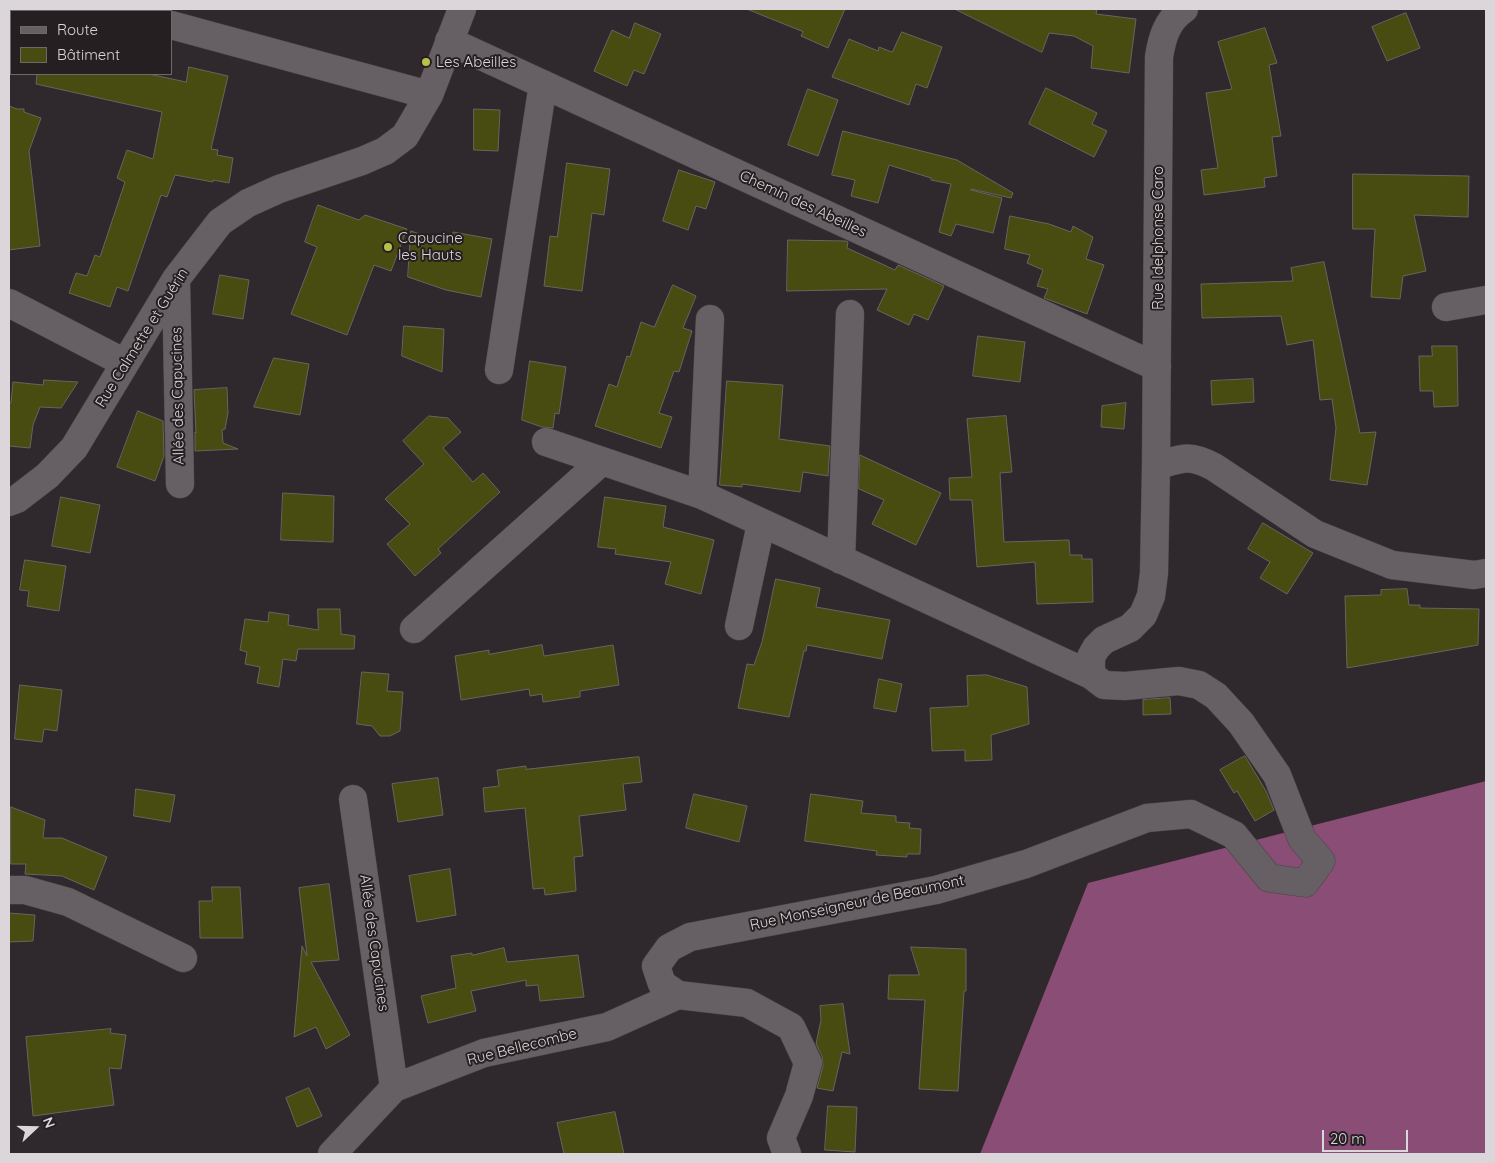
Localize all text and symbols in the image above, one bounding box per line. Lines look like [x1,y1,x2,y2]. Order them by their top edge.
legend [10,10,172,75]
text: Route [57,20,98,39]
text: Bâtiment [57,45,120,64]
place label: Les Abeilles [436,53,516,71]
marker: Les Abeilles [420,56,432,68]
street label: Rue Idelphonse Caro [1149,166,1167,310]
street label: Chemin des Abeilles [737,167,869,241]
place label: Capucine les Hauts [398,229,463,264]
marker: Capucine les Hauts [382,241,394,253]
street label: Rue Calmette et Guérin [92,265,192,411]
street label: Allée des Capucines [168,327,188,465]
street label: Rue Monseigneur de Beaumont [748,871,966,935]
street label: Allée des Capucines [355,873,393,1013]
street label: Rue Bellecombe [465,1025,579,1069]
north arrow [10,1103,60,1153]
text: N [39,1115,59,1131]
scale bar [1325,1120,1411,1152]
text: 20 m [1330,1129,1365,1148]

